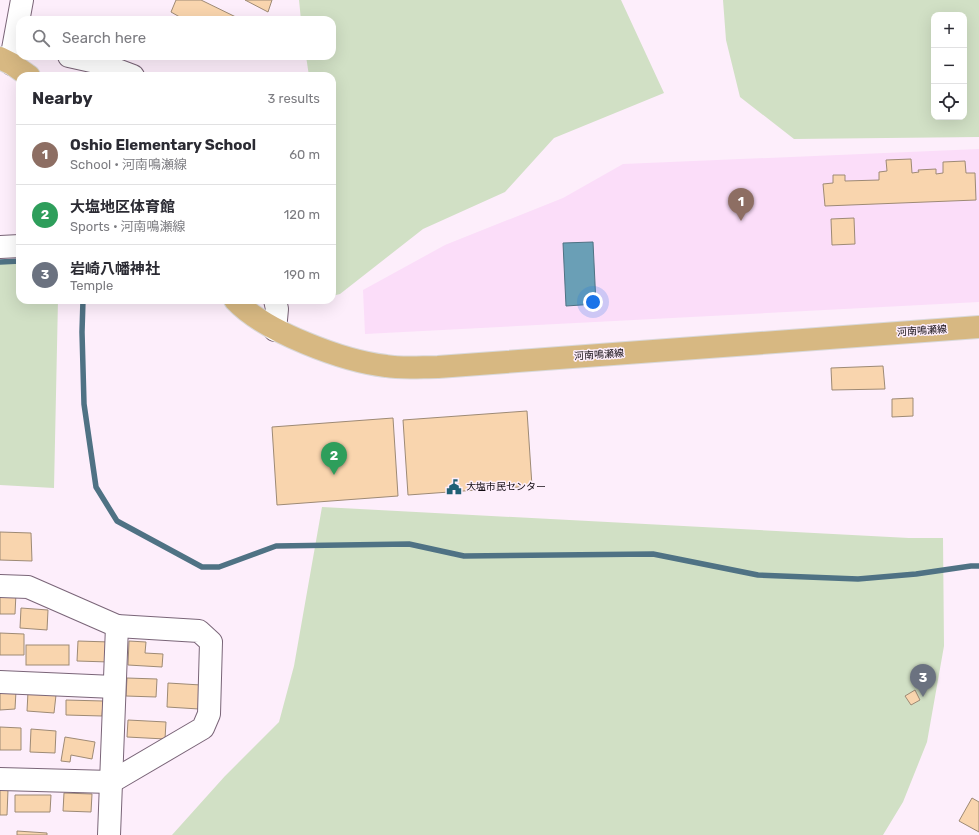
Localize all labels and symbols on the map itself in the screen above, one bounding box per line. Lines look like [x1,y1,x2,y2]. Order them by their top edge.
pin: 1 [728,188,754,221]
your location [583,292,603,312]
street label: 河南鳴瀬線 [897,323,947,339]
street label: 河南鳴瀬線 [574,347,624,363]
pin: 2 [321,442,347,475]
public building icon: 大塩市民センター [445,478,463,496]
place label: 大塩市民センター [466,481,546,493]
pin: 3 [910,664,936,697]

